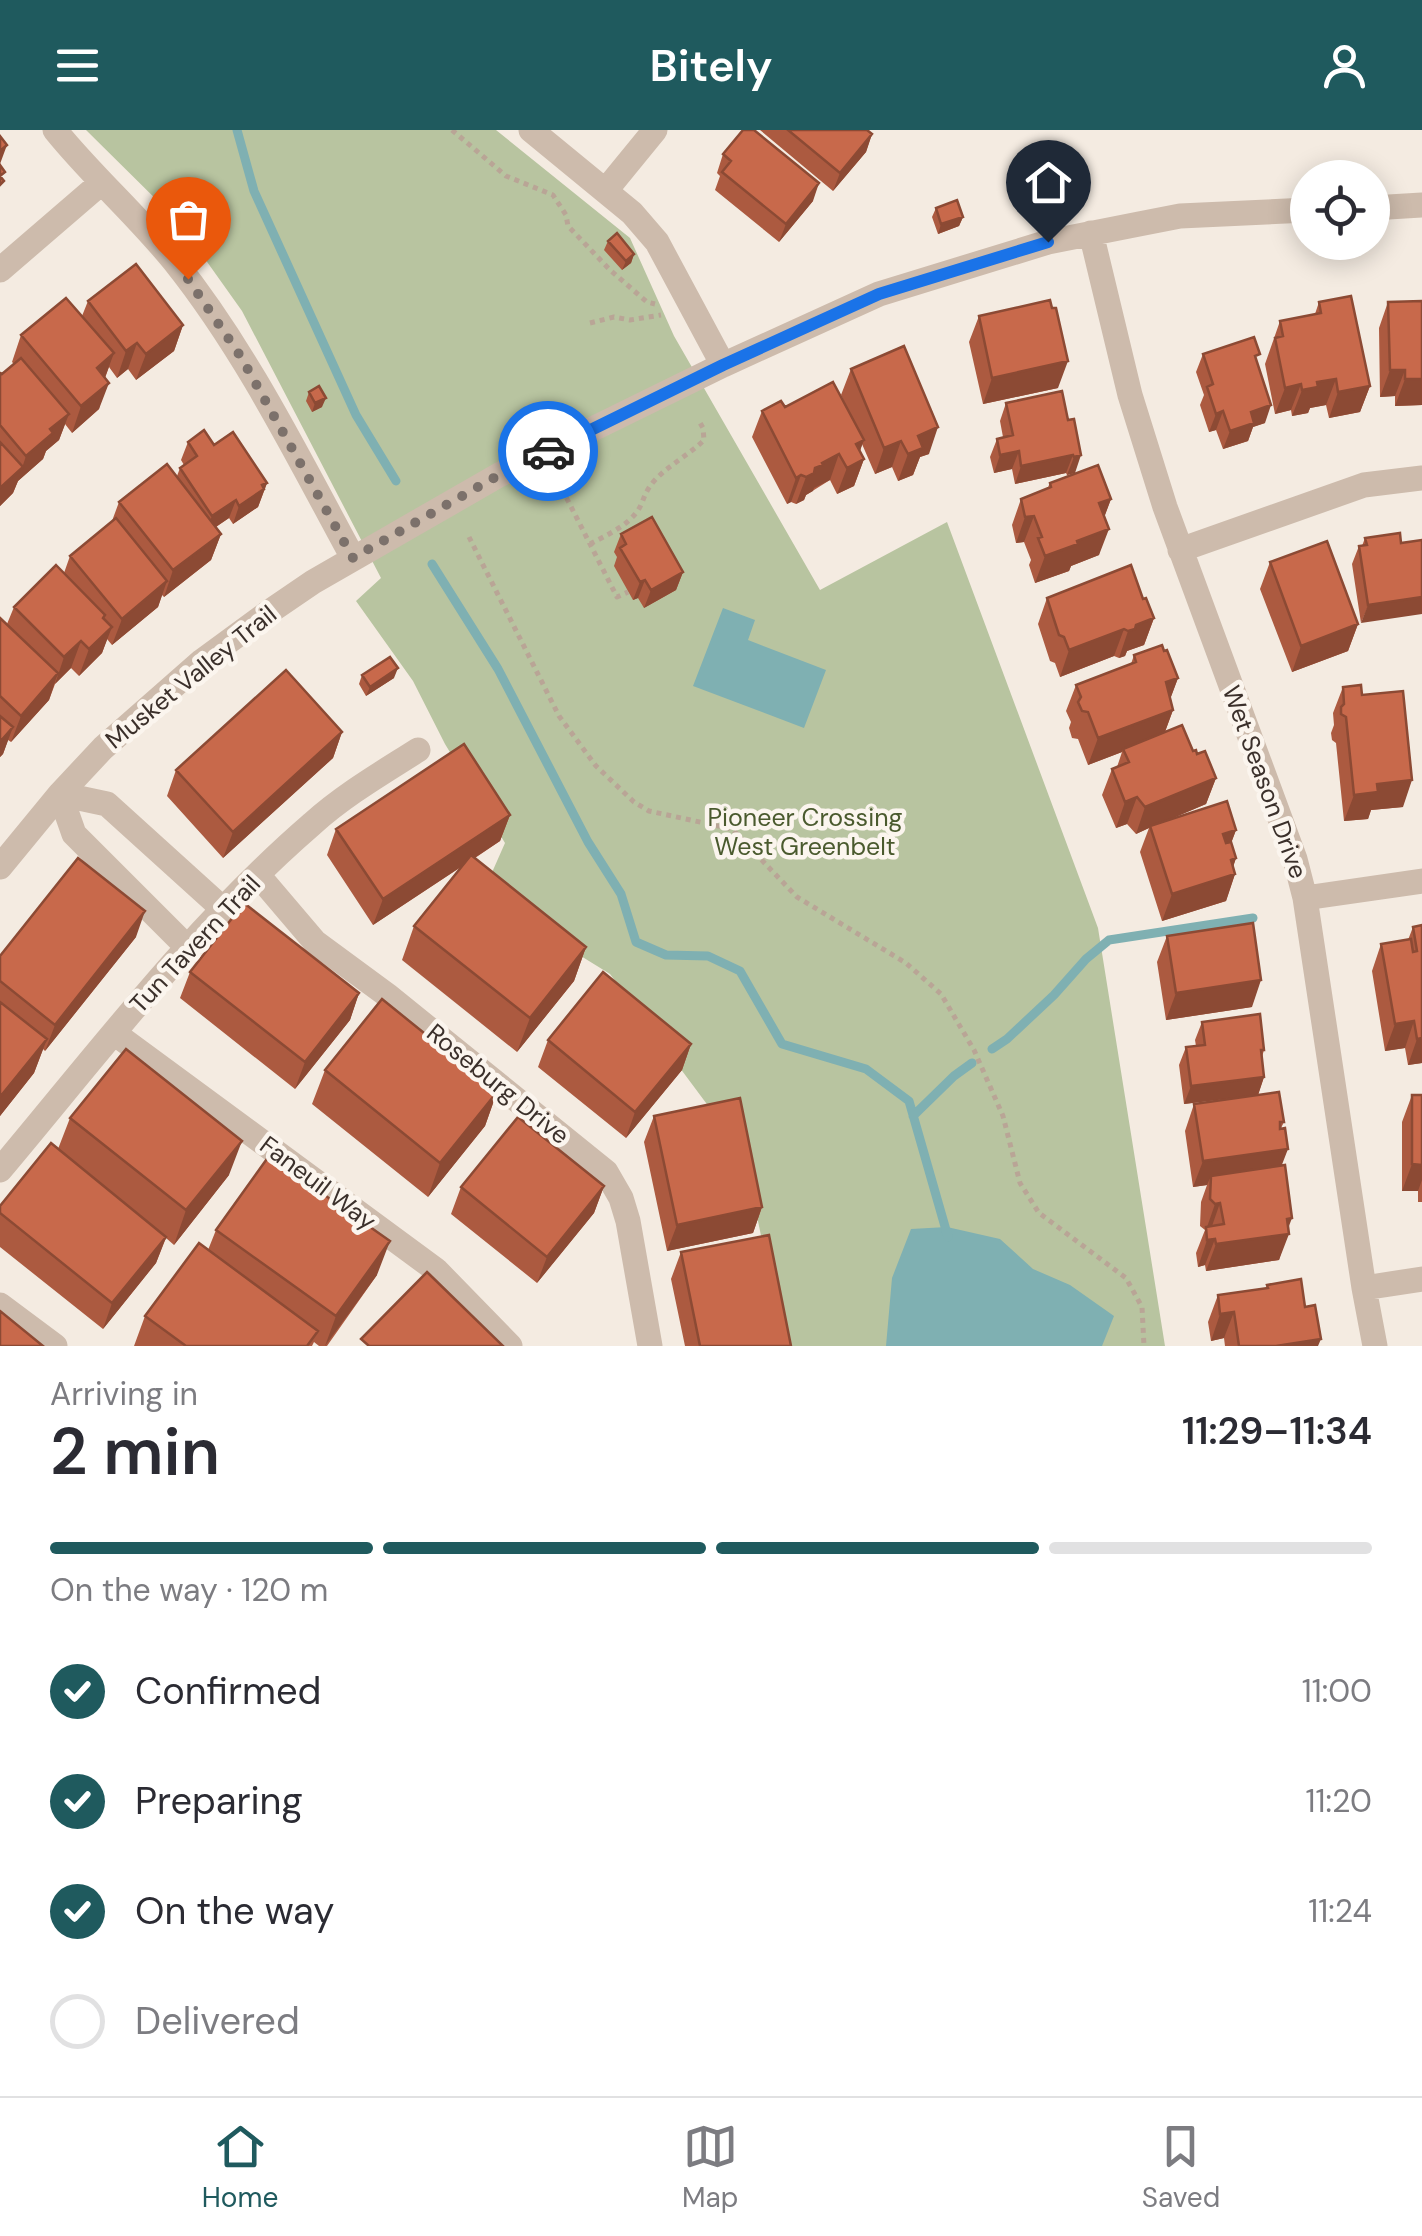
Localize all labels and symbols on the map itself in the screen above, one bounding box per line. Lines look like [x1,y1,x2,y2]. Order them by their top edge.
pin [1006,140,1091,243]
pin [146,177,231,280]
courier [498,401,598,501]
street label: Musket Valley Trail [99,598,283,756]
street label: Wet Season Drive [1215,681,1315,883]
park label: Pioneer Crossing West Greenbelt [708,801,902,863]
street label: Tun Tavern Trail [122,868,268,1020]
street label: Roseburg Drive [420,1016,576,1152]
street label: Faneuil Way [253,1128,383,1238]

